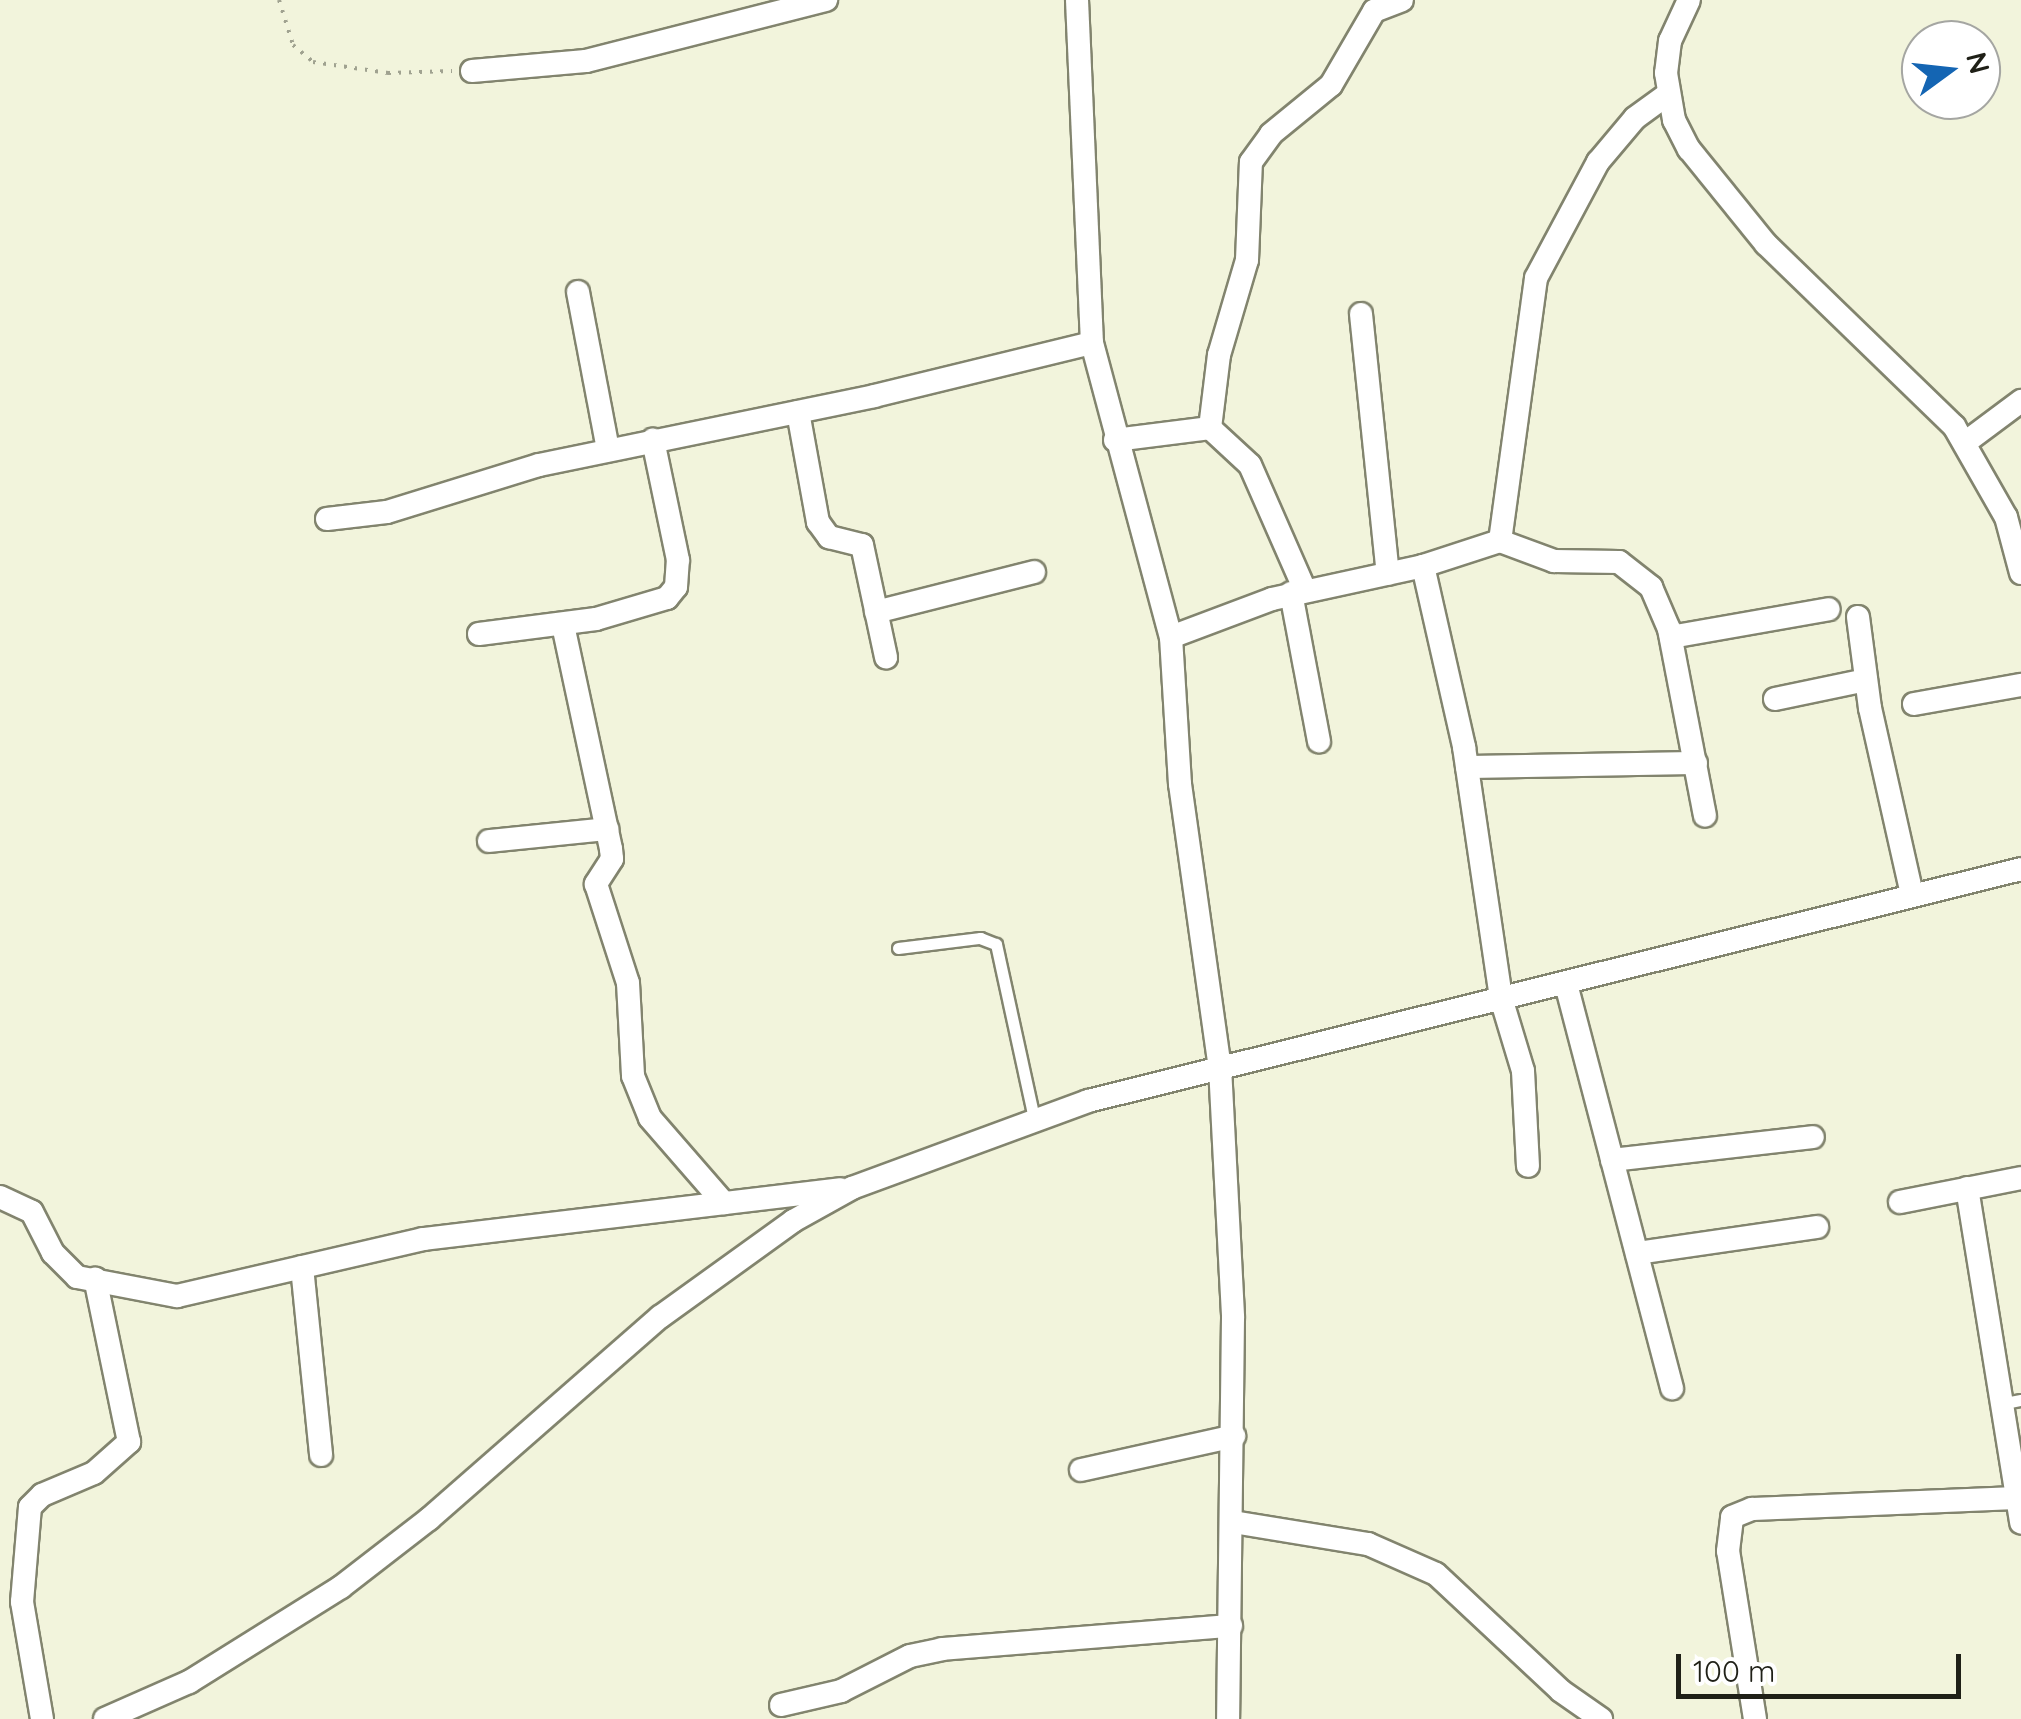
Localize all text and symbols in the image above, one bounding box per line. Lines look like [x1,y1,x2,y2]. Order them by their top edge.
north arrow [1901,20,2001,120]
text: N [1959,48,1998,77]
scale bar [1681,1634,1966,1696]
text: 100 m [1693,1652,1775,1690]

